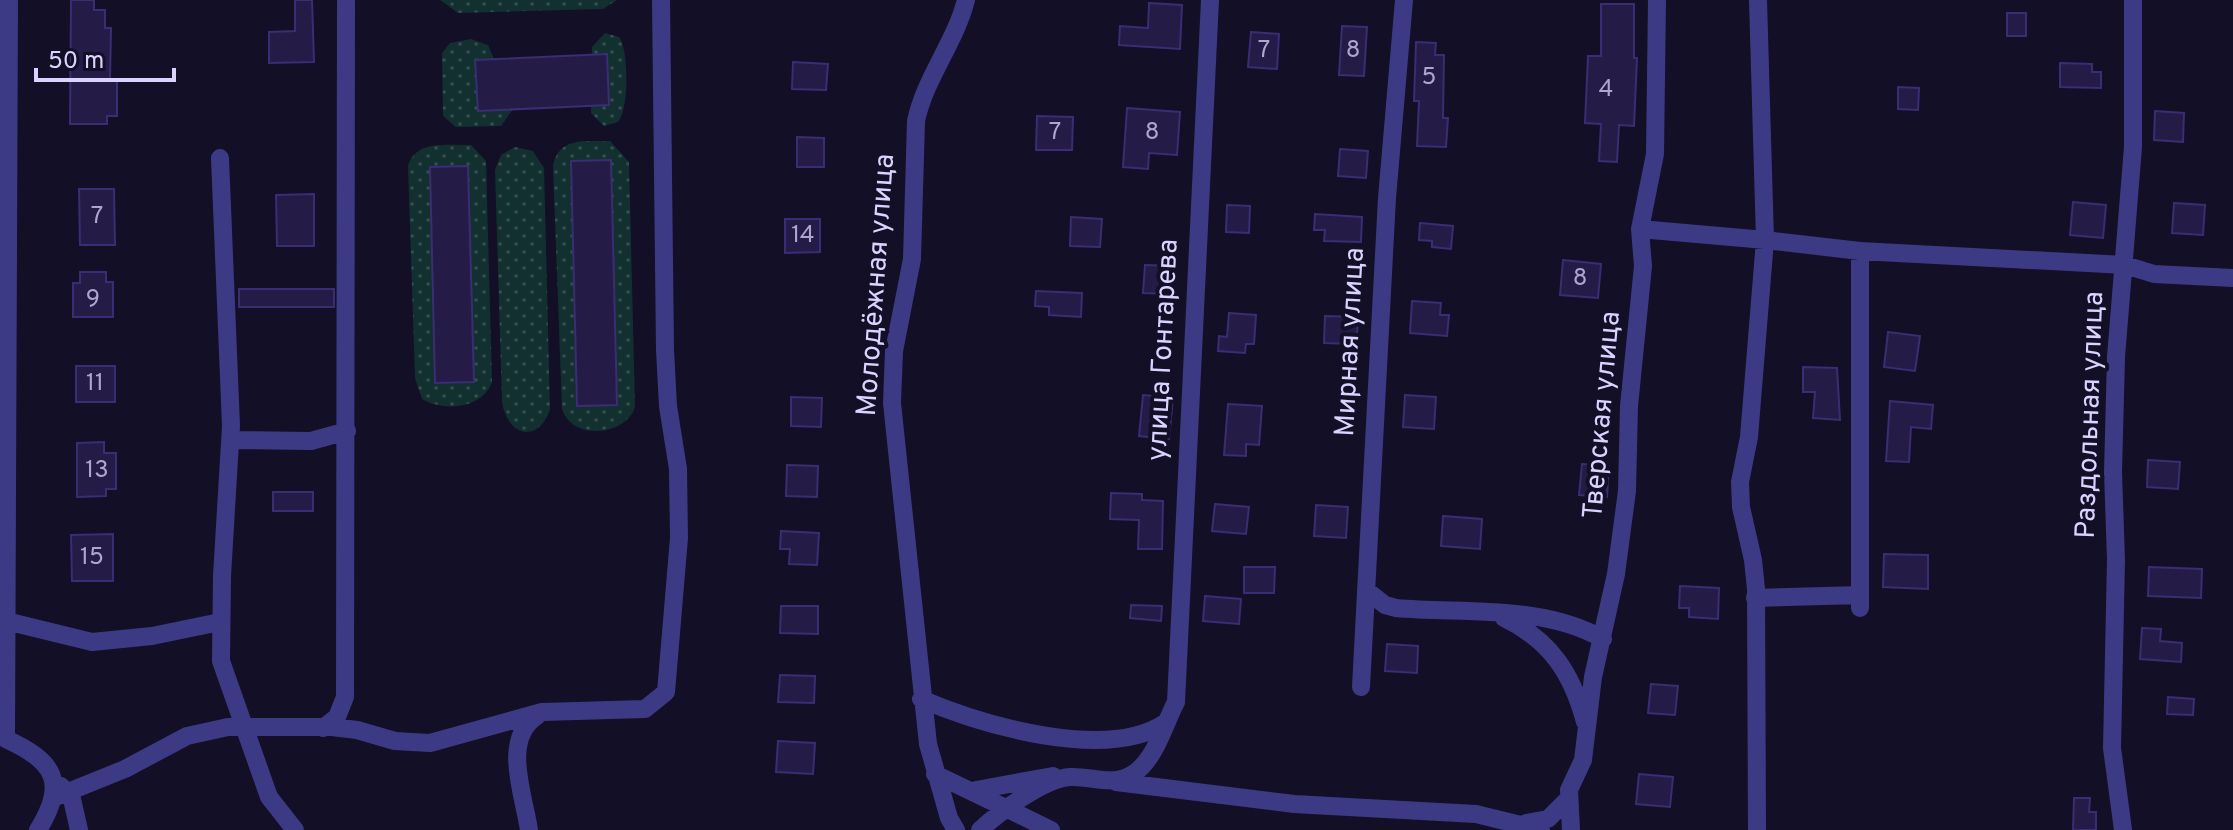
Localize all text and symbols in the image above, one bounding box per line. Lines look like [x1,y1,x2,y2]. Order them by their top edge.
scale bar [36,32,174,82]
house number: 7 [1258,36,1270,66]
house number: 8 [1346,36,1360,66]
text: 50 m [48,47,104,77]
house number: 5 [1422,63,1436,93]
house number: 4 [1599,75,1613,105]
house number: 7 [1049,118,1061,148]
house number: 8 [1145,118,1159,148]
street label: Молодёжная улица [850,153,904,417]
house number: 7 [91,202,103,232]
house number: 14 [791,221,815,251]
street label: улица Гонтарева [1140,238,1188,462]
street label: Мирная улица [1328,246,1374,438]
house number: 8 [1573,264,1587,294]
house number: 9 [86,285,100,315]
street label: Раздольная улица [2069,291,2113,539]
street label: Тверская улица [1576,310,1630,520]
house number: 11 [86,369,104,399]
house number: 13 [85,456,109,486]
house number: 15 [80,543,104,573]

